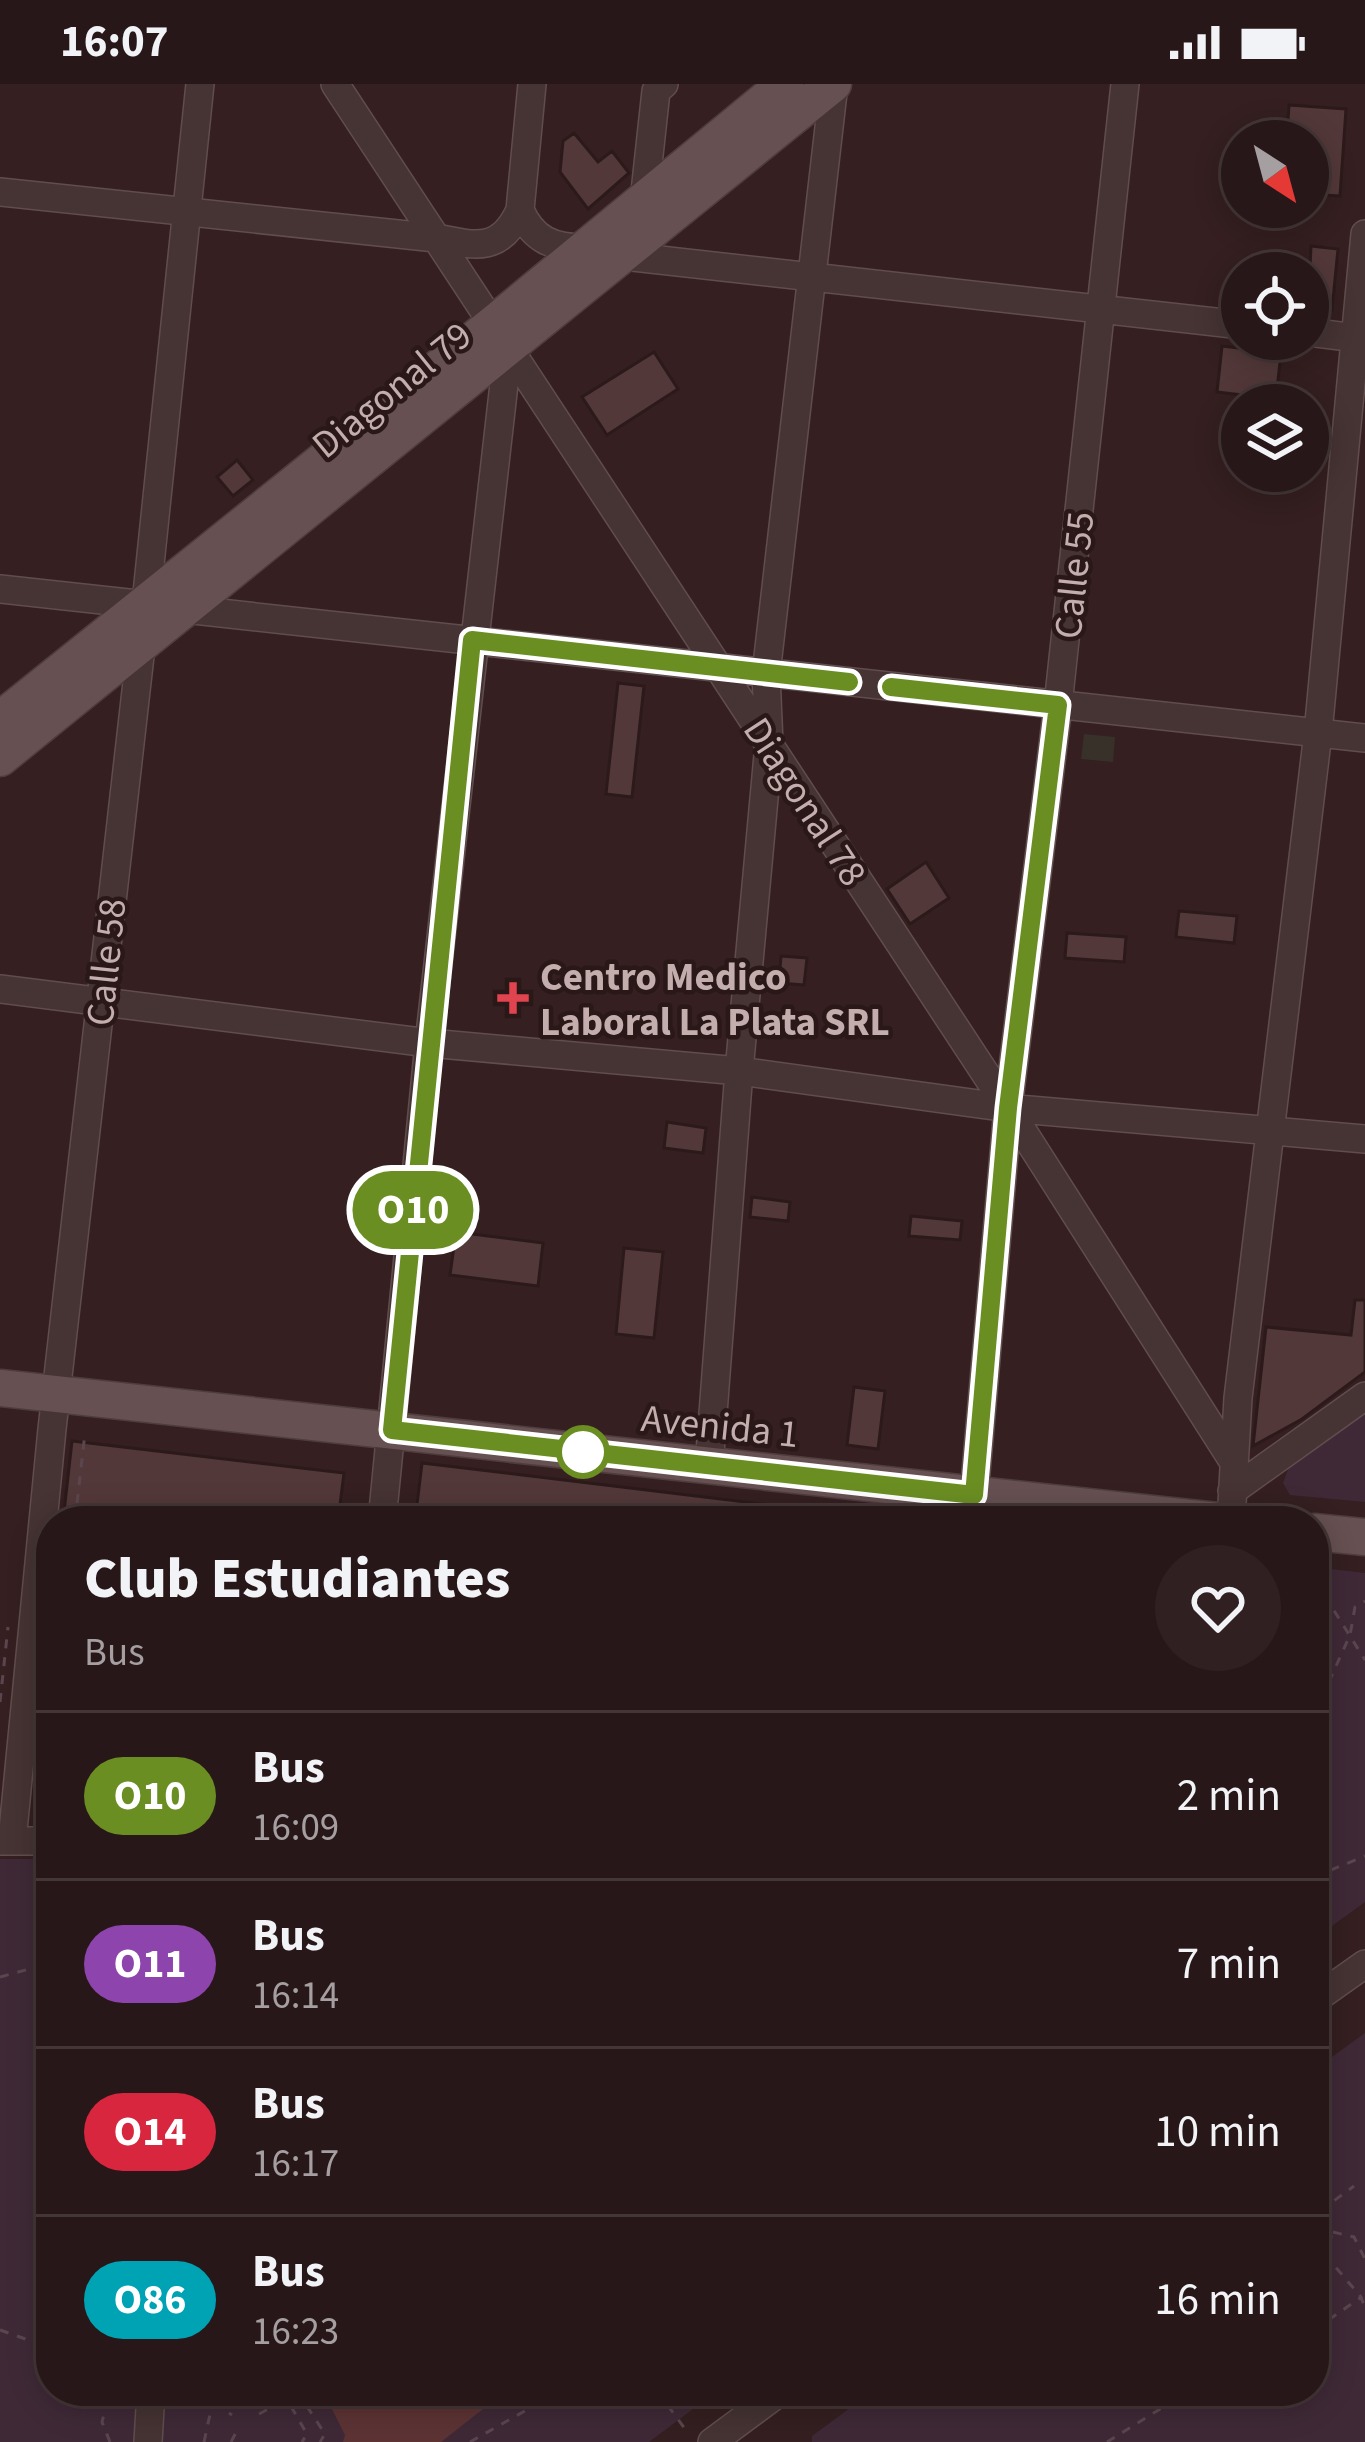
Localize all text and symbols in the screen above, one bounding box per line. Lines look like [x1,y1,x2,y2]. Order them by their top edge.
text: 16:07 [60,10,169,74]
north arrow [1221,120,1329,228]
map controls [1221,120,1329,492]
button: locate [1221,252,1329,360]
street label: Diagonal 79 [300,309,484,472]
button: layers [1221,384,1329,492]
street label: Calle 55 [1040,509,1110,642]
street label: Diagonal 78 [729,707,880,897]
street label: Calle 58 [72,896,142,1029]
place label: Centro Medico Laboral La Plata SRL [540,950,890,1051]
marker: Centro Medico Laboral La Plata SRL [497,982,529,1014]
line badge: O10 [344,1171,482,1249]
text: O10 [376,1180,450,1240]
street label: Avenida 1 [638,1391,801,1463]
unlabelled marker [558,1427,608,1477]
text: Club Estudiantes [84,1539,510,1620]
button: heart [1155,1545,1281,1671]
text: Bus [84,1625,145,1681]
text: Bus [252,1736,325,1800]
text: 2 min [1177,1764,1281,1828]
text: O10 [113,1766,187,1826]
text: 16:09 [252,1800,339,1856]
text: Bus [252,1904,325,1968]
text: 7 min [1177,1932,1281,1996]
text: O11 [113,1934,187,1994]
text: 16:14 [252,1968,339,2024]
text: Bus [252,2072,325,2136]
text: 10 min [1154,2100,1281,2164]
text: O14 [113,2102,187,2162]
text: 16:17 [252,2136,339,2192]
text: Bus [252,2240,325,2304]
text: 16 min [1154,2268,1281,2332]
text: O86 [113,2270,187,2330]
text: 16:23 [252,2304,339,2360]

